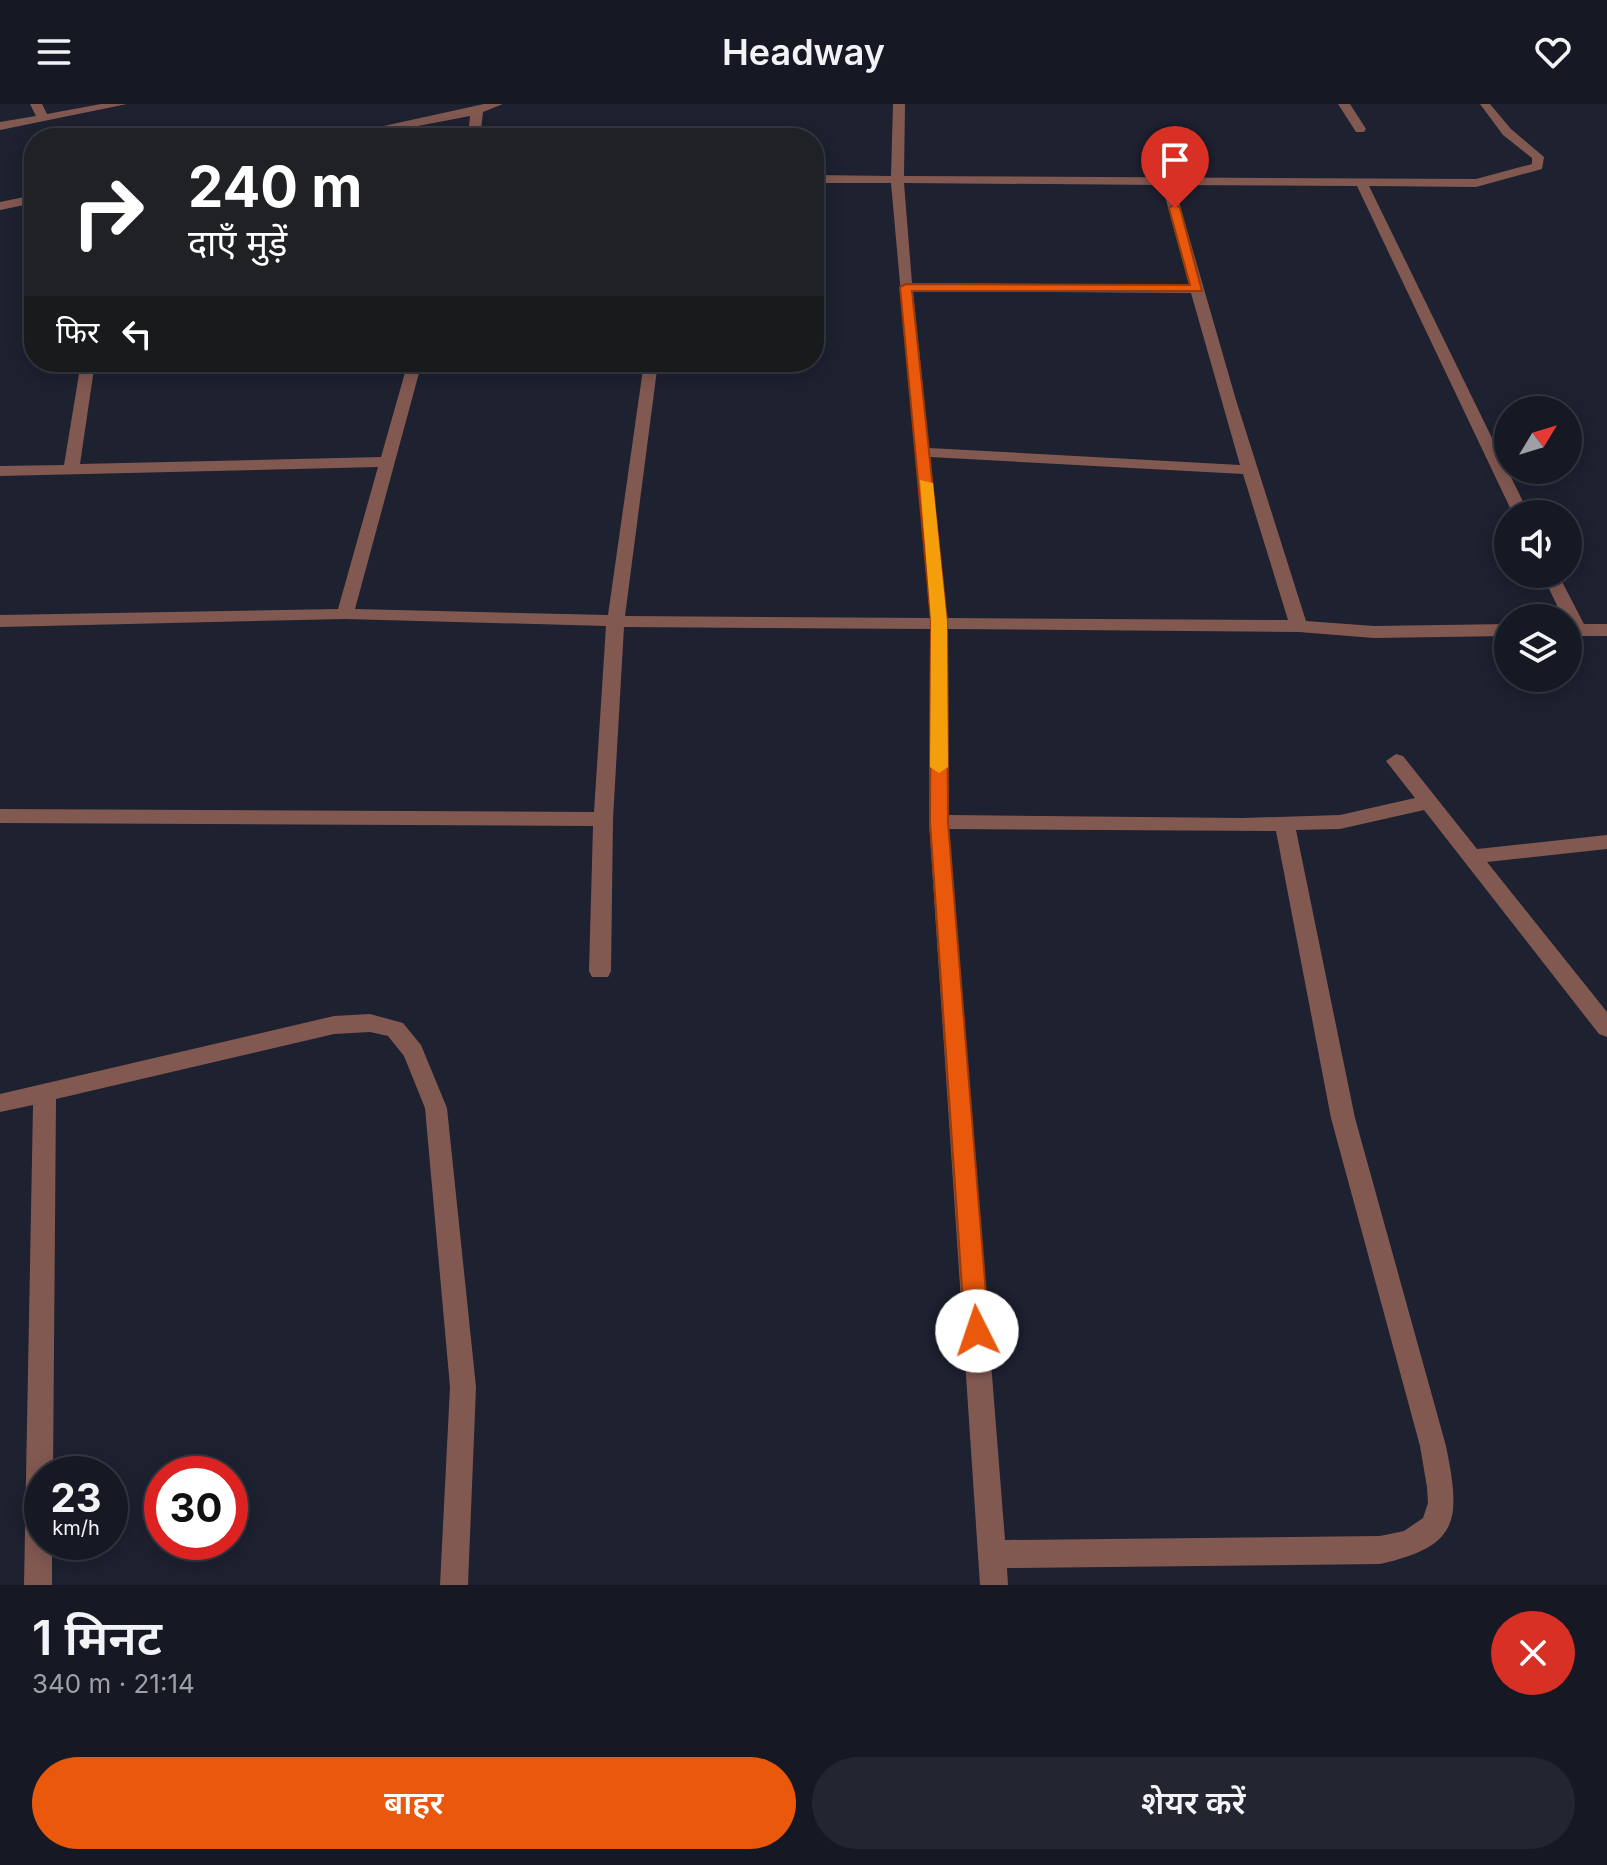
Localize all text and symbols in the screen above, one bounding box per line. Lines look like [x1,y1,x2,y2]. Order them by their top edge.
icon: menu [32,30,76,74]
text: Headway [722,30,885,74]
icon: heart [1531,30,1575,74]
pin [1141,126,1209,208]
icon: arrive [1153,138,1197,182]
text: 240 m [188,153,362,221]
icon: right [56,160,160,264]
text: दाएँ मुड़ें [188,221,287,265]
icon: left [115,312,159,356]
text: फिर [56,314,99,350]
north arrow [1494,396,1582,484]
map controls [1494,396,1582,692]
button: sound [1494,500,1582,588]
button: layers [1494,604,1582,692]
position arrow [935,1289,1019,1373]
speed limit sign: 30 [144,1456,248,1560]
text: 23 [50,1473,102,1522]
text: km/h [52,1516,100,1540]
text: 1 मिनट [32,1608,162,1667]
button: close [1491,1611,1575,1695]
text: 340 m · 21:14 [32,1668,195,1699]
button: बाहर [32,1757,796,1849]
button: शेयर करें [812,1757,1575,1849]

